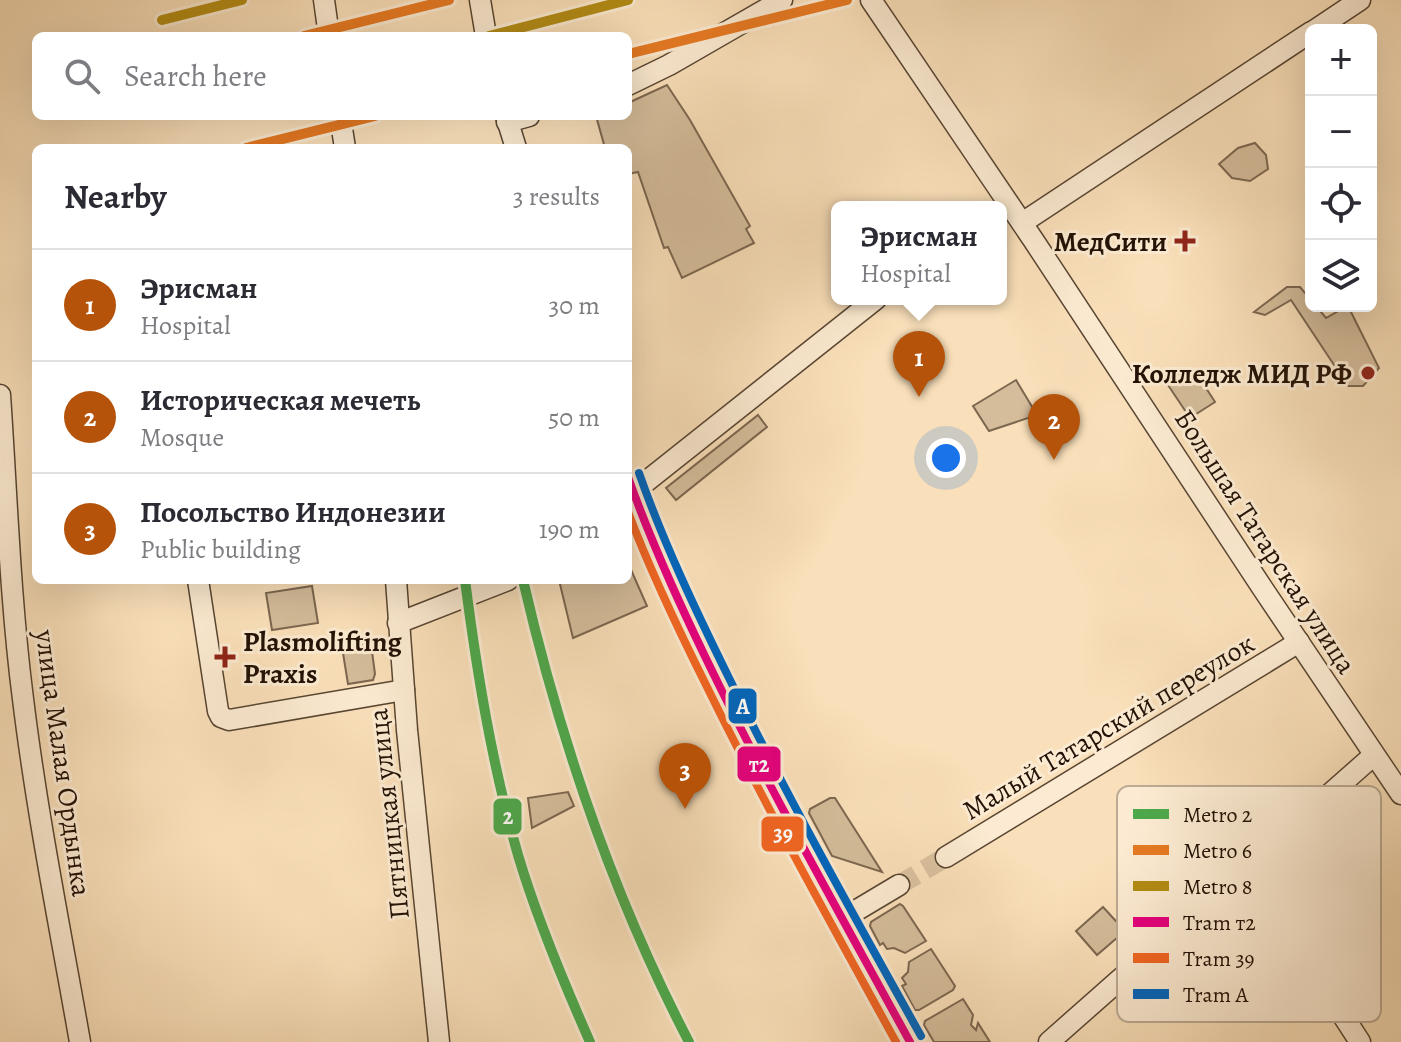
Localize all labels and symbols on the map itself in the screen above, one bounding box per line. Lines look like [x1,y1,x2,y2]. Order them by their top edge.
place label: МедСити [1054,223,1167,261]
marker: МедСити [1174,230,1196,252]
pin: 1 [893,331,945,397]
place label: Колледж МИД РФ [1132,355,1352,393]
marker: Колледж МИД РФ [1359,364,1377,382]
pin: 2 [1028,394,1080,460]
street label: Большая Татарская улица [1165,402,1365,681]
your location [926,438,966,478]
place label: Plasmolifting Praxis [243,623,403,693]
street label: Малый Татарский переулок [955,624,1262,829]
street label: улица Малая Ордынка [25,626,101,899]
marker: Plasmolifting Praxis [214,646,236,668]
line badge: А [727,687,758,725]
text: А [735,692,750,722]
street label: Пятницкая улица [359,707,419,921]
pin: 3 [659,743,711,809]
line badge: т2 [736,745,782,783]
text: т2 [749,750,770,780]
legend [1117,786,1381,1022]
line badge: 2 [492,797,523,836]
text: Metro 2 [1183,800,1252,830]
text: 2 [503,802,514,832]
line badge: 39 [760,815,805,853]
text: 39 [773,819,793,849]
text: Metro 6 [1183,836,1252,866]
text: Metro 8 [1183,872,1253,902]
text: Tram т2 [1183,908,1256,938]
text: Tram 39 [1183,944,1255,974]
text: Tram А [1183,980,1249,1010]

